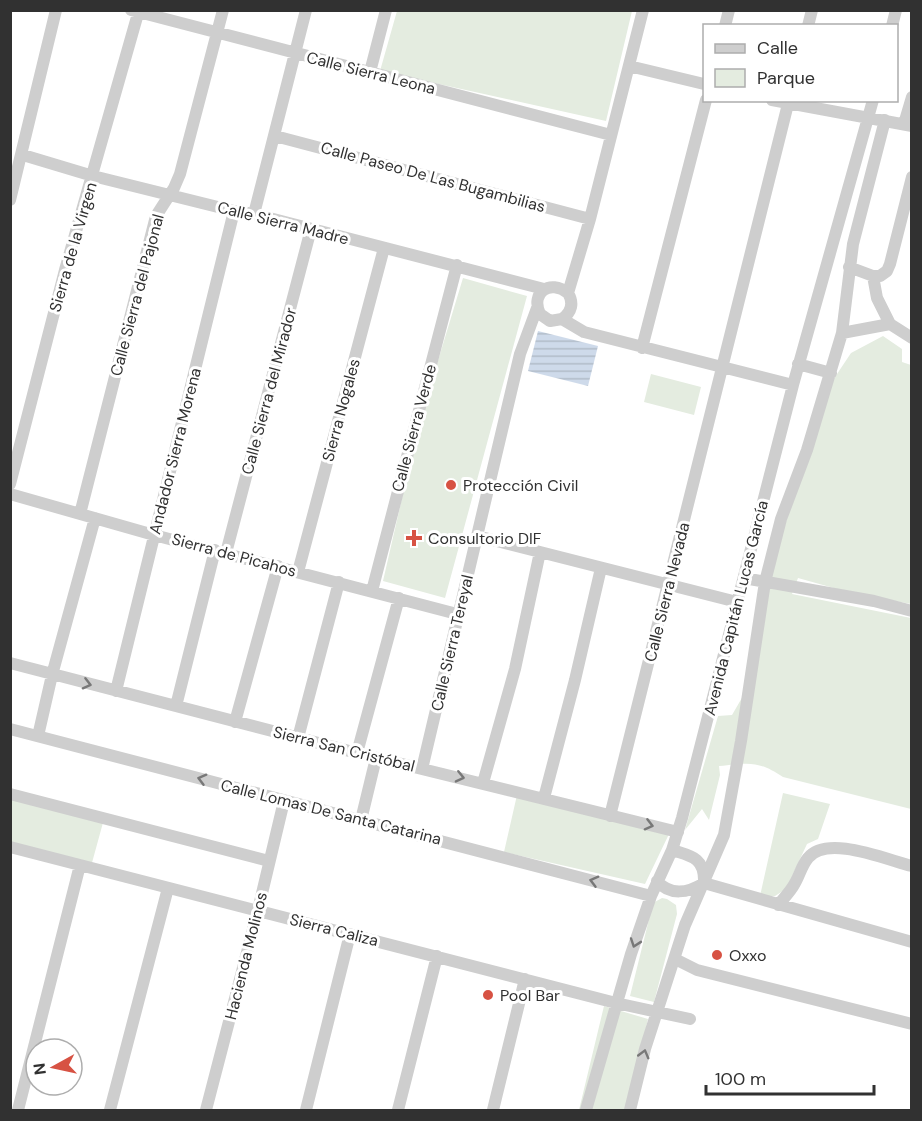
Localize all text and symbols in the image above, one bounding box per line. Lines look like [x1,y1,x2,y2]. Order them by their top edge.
legend [703,24,898,102]
text: Calle [757,36,798,60]
street label: Calle Sierra Leona [304,47,438,99]
text: Parque [757,66,815,90]
street label: Calle Paseo De Las Bugambilias [318,137,548,217]
street label: Sierra de la Virgen [44,180,102,314]
street label: Calle Sierra Madre [215,197,351,249]
street label: Calle Sierra del Pajonal [105,212,169,378]
street label: Calle Sierra del Mirador [237,305,301,477]
street label: Sierra Nogales [317,356,365,464]
street label: Calle Sierra Verde [387,362,441,494]
street label: Andador Sierra Morena [144,366,206,536]
place label: Protección Civil [463,475,578,496]
marker: Protección Civil [444,478,458,492]
street label: Avenida Capitán Lucas García [699,498,773,718]
street label: Calle Sierra Nevada [640,520,694,664]
street label: Sierra de Picahos [169,528,299,582]
place label: Consultorio DIF [428,528,542,549]
marker: Consultorio DIF [405,529,423,547]
street label: Calle Sierra Tereyal [426,573,478,713]
one-way arrow [82,676,92,689]
street label: Sierra San Cristóbal [271,721,417,777]
one-way arrow [454,770,464,783]
one-way arrow [197,774,208,786]
street label: Calle Lomas De Santa Catarina [218,774,444,850]
one-way arrow [643,818,653,831]
one-way arrow [589,875,599,888]
street label: Hacienda Molinos [220,890,272,1022]
street label: Sierra Caliza [287,909,381,951]
one-way arrow [629,937,642,948]
place label: Oxxo [729,945,766,966]
marker: Oxxo [710,948,724,962]
place label: Pool Bar [500,985,560,1006]
marker: Pool Bar [481,988,495,1002]
north arrow [24,1037,84,1097]
one-way arrow [637,1049,649,1060]
scale bar [706,1058,874,1096]
text: N [28,1062,51,1076]
text: 100 m [715,1067,766,1091]

